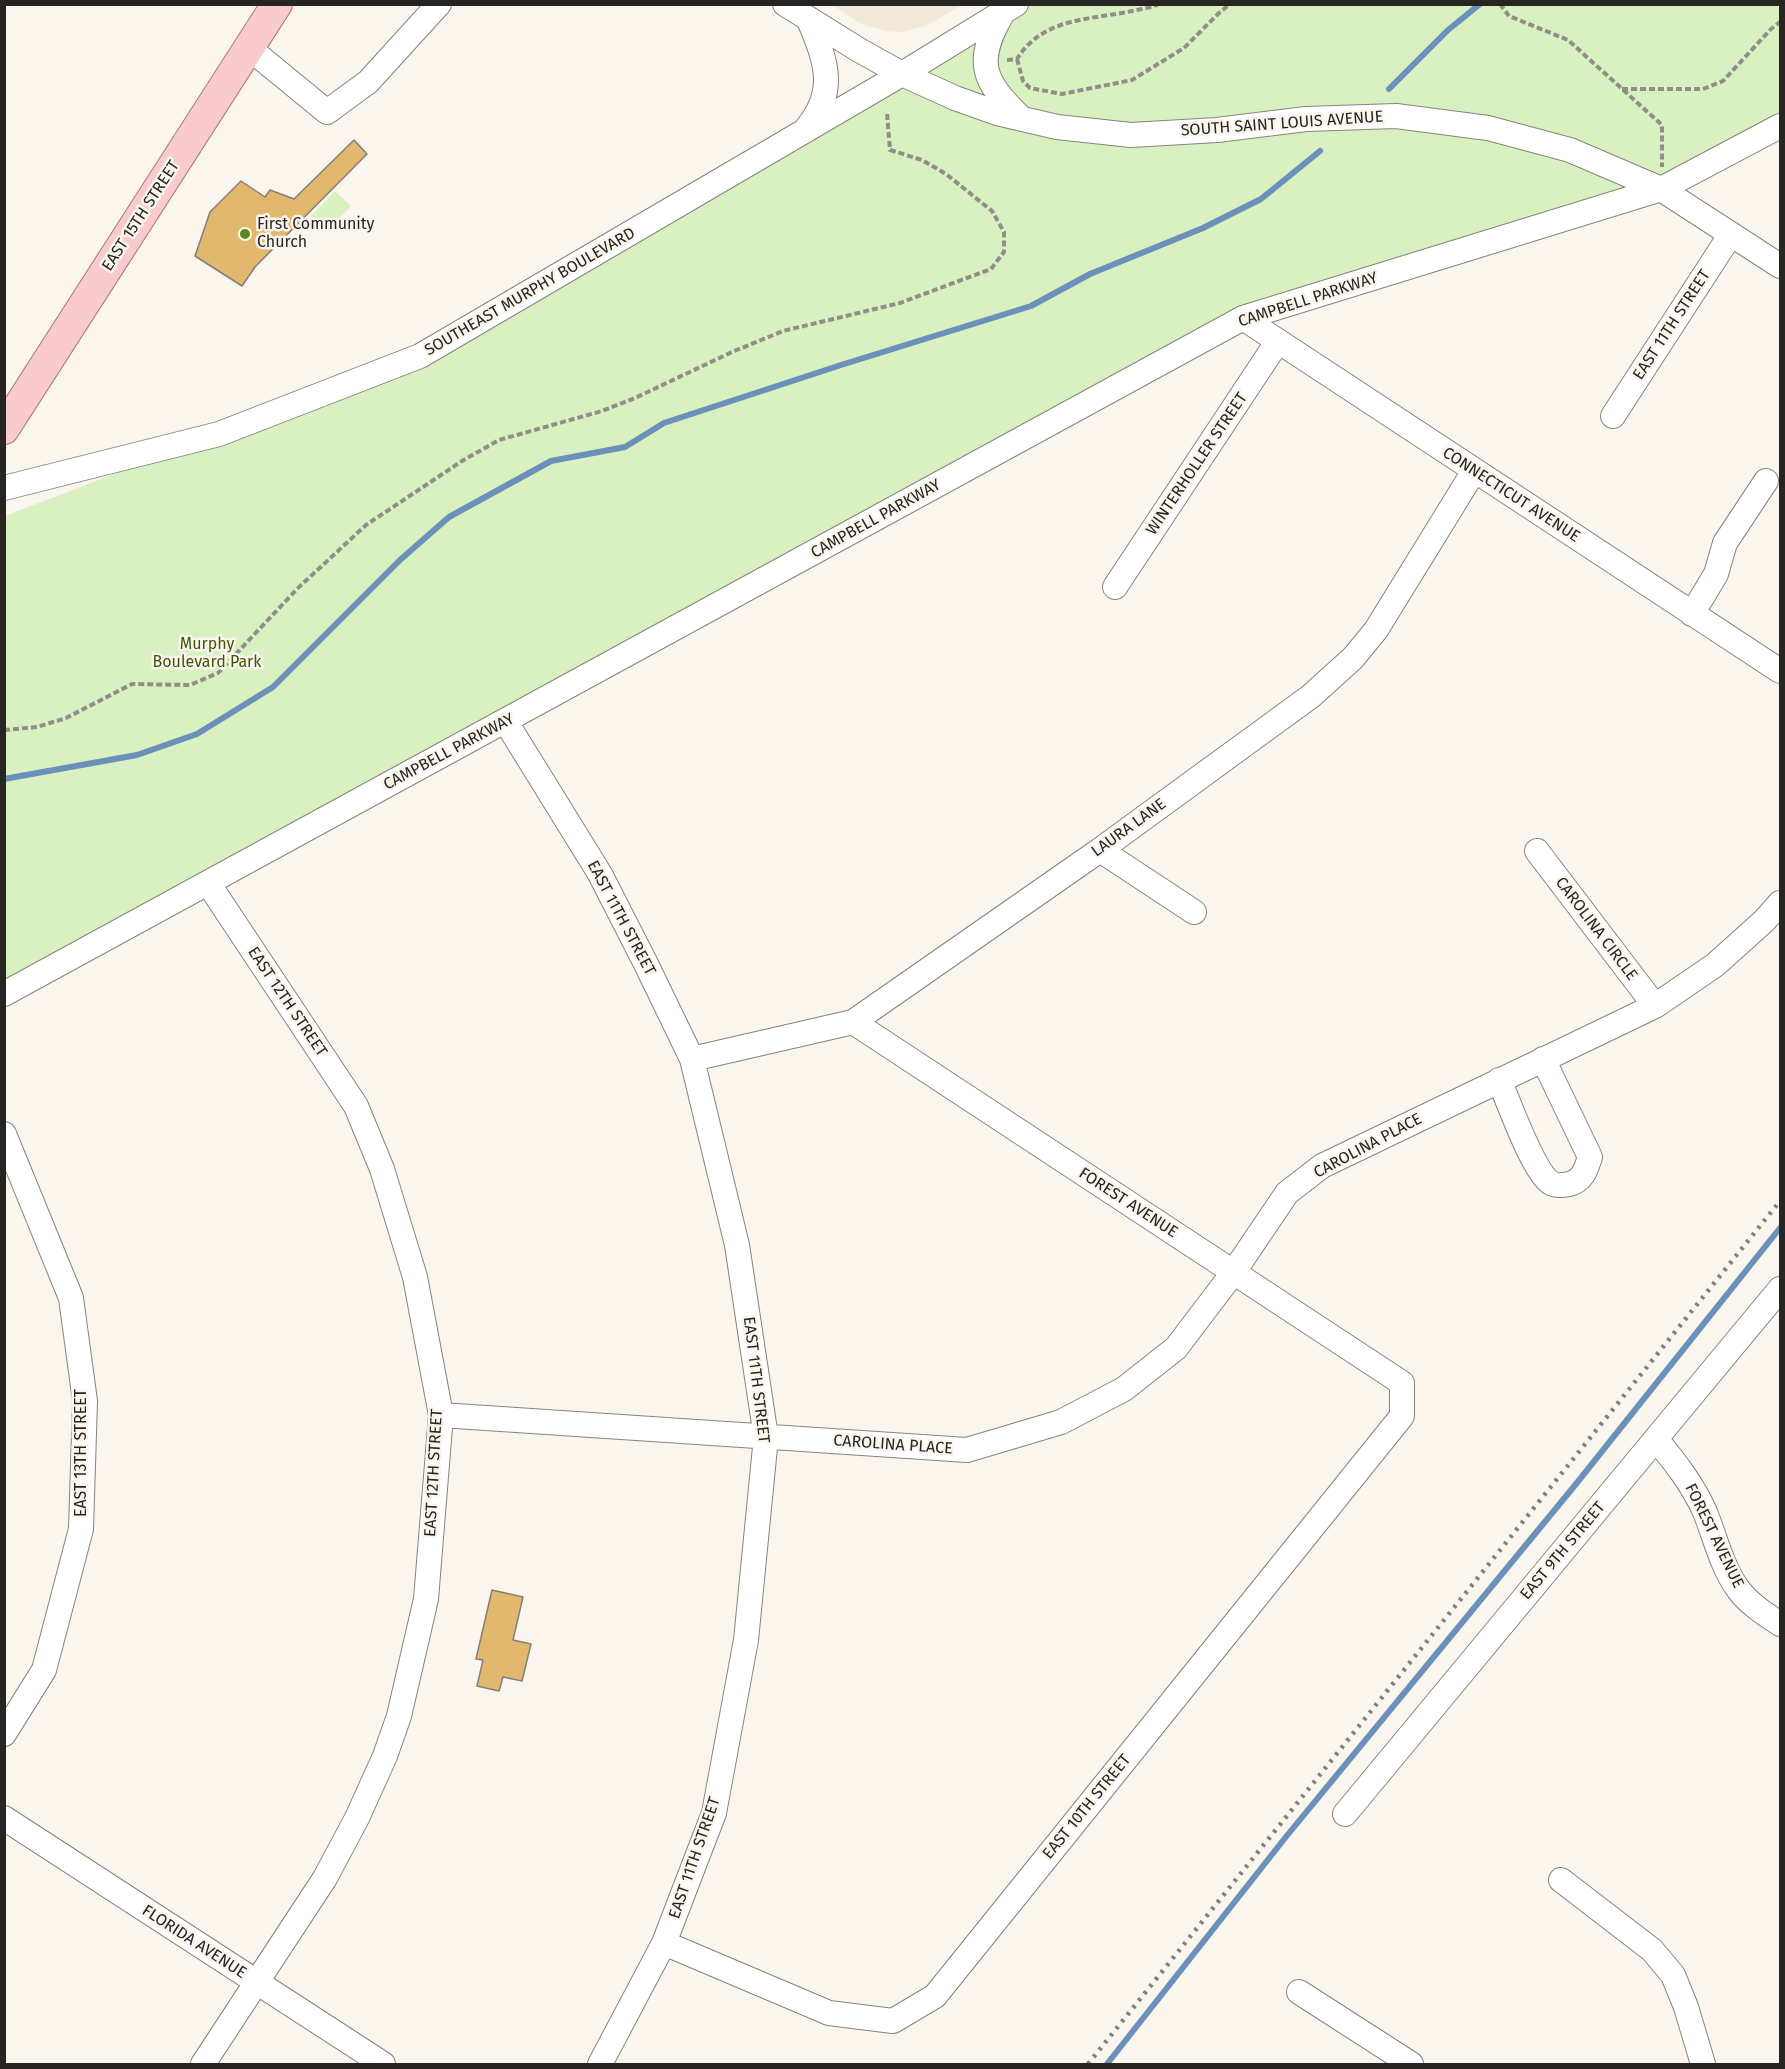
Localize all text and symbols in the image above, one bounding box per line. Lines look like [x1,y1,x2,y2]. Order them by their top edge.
street label: SOUTH SAINT LOUIS AVENUE [1180,107,1384,141]
street label: EAST 15TH STREET [98,157,184,275]
place label: First Community Church [257,215,374,253]
street label: SOUTHEAST MURPHY BOULEVARD [421,224,639,360]
marker: First Community Church [238,227,252,241]
street label: EAST 11TH STREET [1629,266,1715,384]
street label: CAMPBELL PARKWAY [1236,268,1380,332]
street label: WINTERHOLLER STREET [1142,389,1252,539]
street label: CONNECTICUT AVENUE [1439,443,1583,547]
street label: CAMPBELL PARKWAY [808,475,944,563]
park label: Murphy Boulevard Park [153,635,261,673]
street label: CAMPBELL PARKWAY [380,709,518,795]
street label: LAURA LANE [1088,795,1170,861]
street label: EAST 11TH STREET [583,857,659,979]
street label: CAROLINA CIRCLE [1551,874,1641,984]
street label: EAST 12TH STREET [243,943,331,1061]
street label: CAROLINA PLACE [1311,1109,1425,1183]
street label: FOREST AVENUE [1075,1164,1181,1242]
street label: EAST 11TH STREET [739,1316,773,1444]
street label: EAST 13TH STREET [72,1389,92,1517]
street label: EAST 12TH STREET [421,1408,447,1538]
street label: CAROLINA PLACE [833,1431,953,1459]
street label: FOREST AVENUE [1680,1481,1748,1591]
street label: EAST 9TH STREET [1517,1498,1609,1604]
street label: EAST 10TH STREET [1039,1751,1135,1863]
street label: EAST 11TH STREET [665,1795,725,1921]
street label: FLORIDA AVENUE [138,1901,250,1983]

